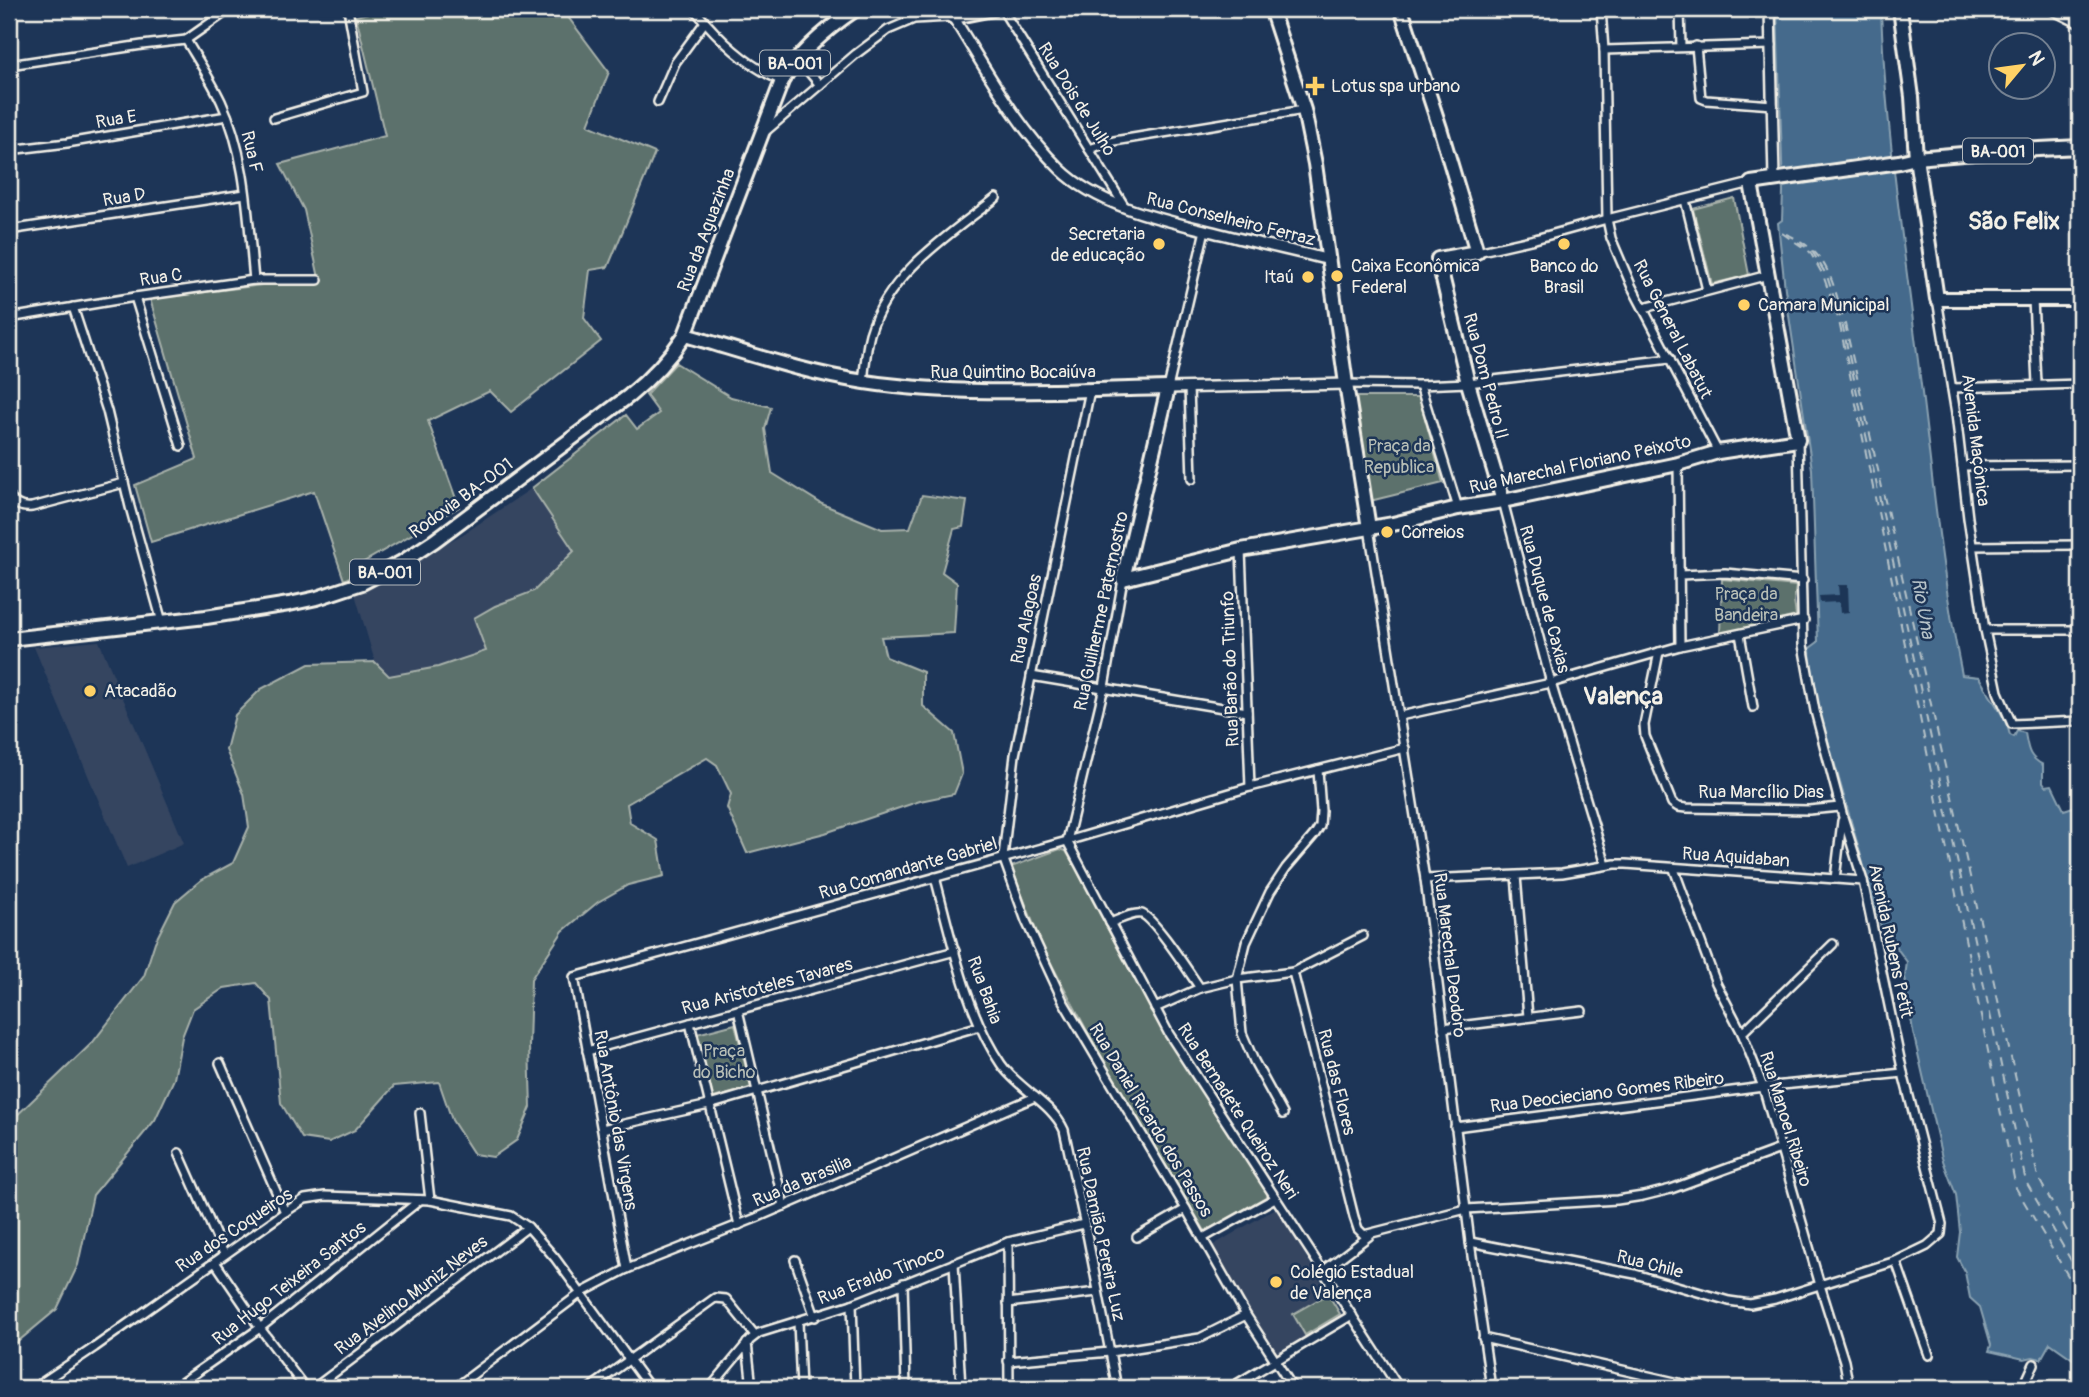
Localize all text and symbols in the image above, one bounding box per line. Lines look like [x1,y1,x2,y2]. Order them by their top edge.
north arrow [1988,32,2058,102]
street label: Rua Dois de Julho [1032,38,1121,161]
text: N [2022,47,2050,70]
road number: BA-001 [760,50,830,76]
place label: Lotus spa urbano [1331,75,1461,98]
marker: Lotus spa urbano [1305,76,1325,96]
street label: Rua E [94,105,138,134]
street label: Rua F [236,129,268,176]
road number: BA-001 [1963,139,2033,164]
street label: Rua da Aguazinha [672,165,741,295]
street label: Rua D [101,183,147,212]
street label: Rua Conselheiro Ferraz [1144,187,1318,252]
district label: São Felix [1968,207,2060,236]
place label: Secretaria de educação [1051,223,1145,267]
marker: Secretaria de educação [1151,236,1167,252]
marker: Banco do Brasil [1556,236,1572,252]
place label: Caixa Econômica Federal [1351,255,1480,299]
place label: Banco do Brasil [1529,255,1599,299]
street label: Rua General Labatut [1628,256,1718,403]
street label: Rua C [138,263,184,292]
place label: Itaú [1264,266,1294,289]
marker: Caixa Econômica Federal [1329,268,1345,284]
marker: Itaú [1300,269,1316,285]
place label: Camara Municipal [1758,294,1889,317]
marker: Camara Municipal [1736,297,1752,313]
street label: Rua Dom Pedro II [1458,311,1513,442]
street label: Rua Quintino Bocaiúva [930,361,1096,384]
street label: Avenida Maçônica [1956,373,1995,508]
street label: Rua Marechal Floriano Peixoto [1467,430,1693,499]
park label: Praça da Republica [1364,435,1434,479]
street label: Rodovia BA-001 [405,453,518,544]
street label: Rua Guilherme Paternostro [1069,509,1134,713]
place label: Correios [1401,521,1464,544]
street label: Rua Duque de Caxias [1514,523,1575,675]
marker: Correios [1379,524,1395,540]
road number: BA-001 [350,559,420,584]
street label: Rua Alagoas [1006,572,1047,666]
water label: Rio Una [1906,576,1940,641]
park label: Praça da Bandeira [1714,583,1778,627]
street label: Rua Barão do Triunfo [1216,590,1245,747]
place label: Atacadão [104,680,177,703]
district label: Valença [1583,682,1663,711]
marker: Atacadão [82,683,98,699]
street label: Rua Marcílio Dias [1698,781,1824,804]
street label: Rua Comandante Gabriel [816,832,1000,905]
street label: Rua Aquidaban [1681,842,1791,873]
street label: Avenida Rubens Petit [1863,862,1918,1021]
street label: Rua Marechal Deodoro [1428,871,1471,1039]
street label: Rua Aristoteles Tavares [679,953,855,1020]
street label: Rua Bahia [962,953,1007,1027]
street label: Rua Daniel Ricardo dos Passos [1084,1019,1218,1221]
street label: Rua Bernadete Queiroz Neri [1172,1019,1303,1204]
street label: Rua das Flores [1312,1027,1361,1138]
street label: Rua Antônio das Virgens [588,1028,643,1212]
park label: Praça do Bicho [693,1040,756,1084]
street label: Rua Manoel Ribeiro [1754,1049,1817,1190]
street label: Rua Deocieciano Gomes Ribeiro [1489,1067,1726,1118]
street label: Rua Damião Pereira Luz [1071,1145,1130,1323]
street label: Rua da Brasilia [749,1150,855,1213]
street label: Rua dos Coqueiros [172,1183,297,1278]
street label: Rua Hugo Teixeira Santos [208,1216,371,1351]
street label: Rua Avelino Muniz Neves [330,1230,492,1360]
street label: Rua Eraldo Tinoco [814,1241,948,1310]
street label: Rua Chile [1614,1245,1686,1284]
place label: Colégio Estadual de Valença [1290,1261,1414,1305]
marker: Colégio Estadual de Valença [1268,1274,1284,1290]

